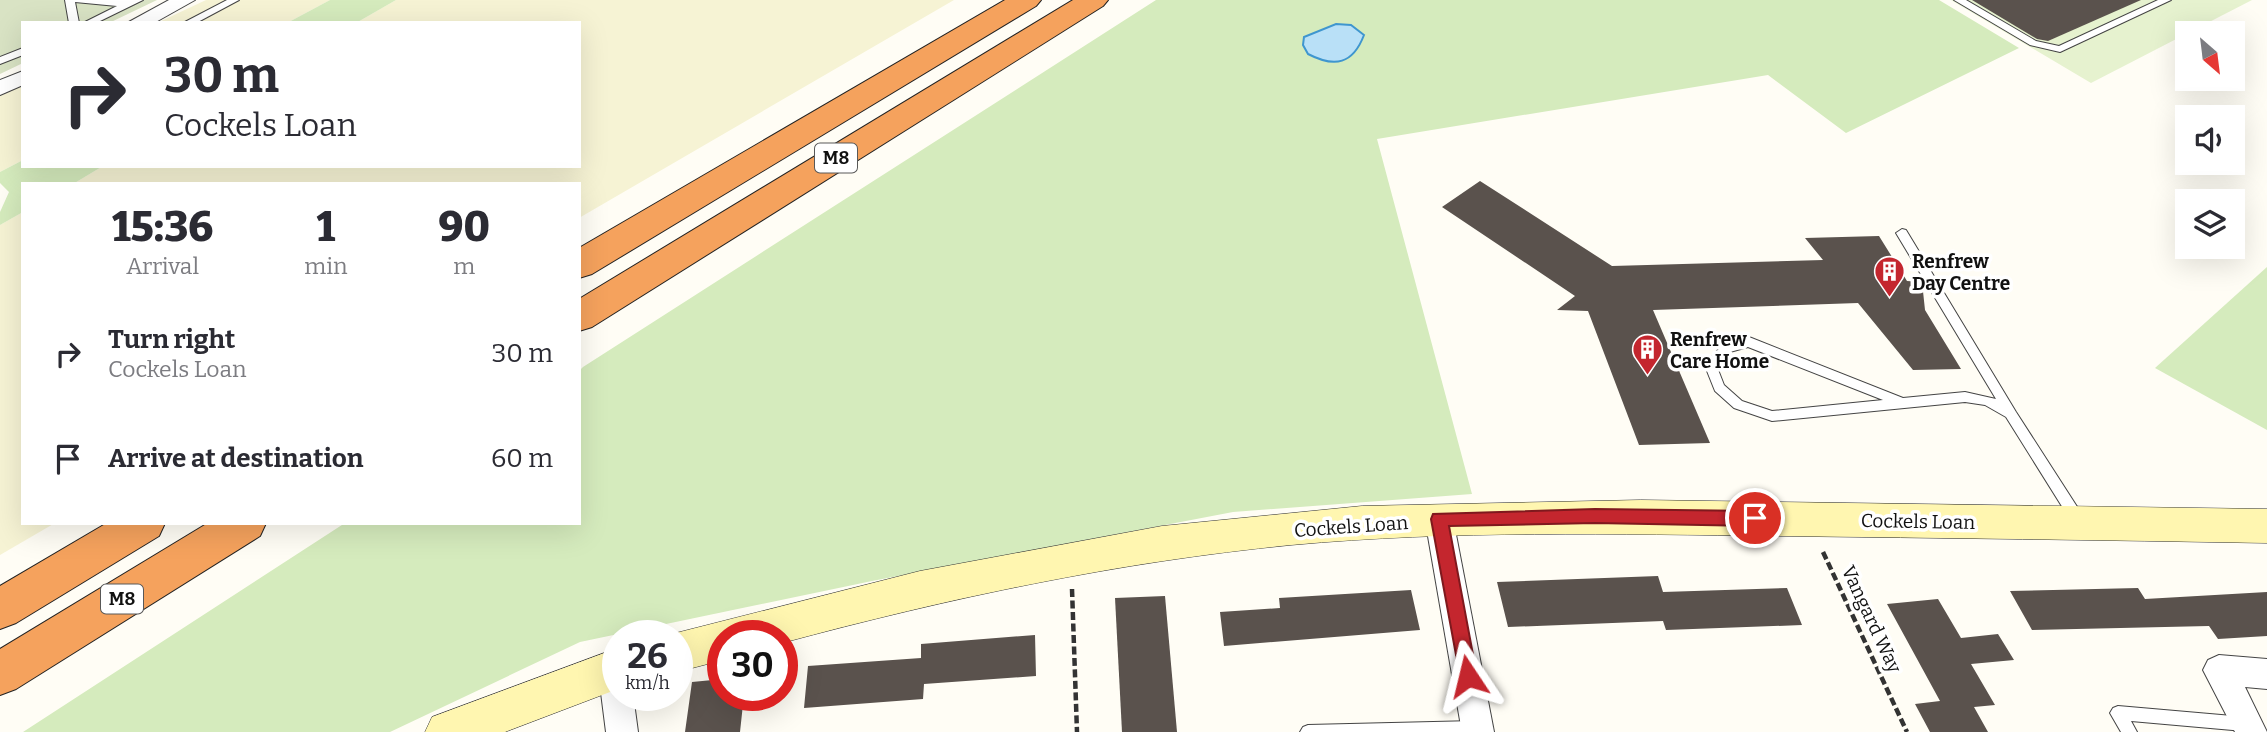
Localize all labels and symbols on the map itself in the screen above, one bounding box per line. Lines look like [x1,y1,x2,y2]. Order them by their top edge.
north arrow [2175,21,2245,91]
road number: M8 [815,144,857,173]
place label: Renfrew Day Centre [1912,250,2010,295]
building icon: Renfrew Day Centre [1872,255,1906,299]
place label: Renfrew Care Home [1670,328,1769,373]
building icon: Renfrew Care Home [1630,333,1664,377]
pin [1725,488,1785,548]
street label: Cockels Loan [1861,509,1975,534]
street label: Cockels Loan [1293,511,1409,542]
street label: Vangard Way [1837,562,1907,677]
road number: M8 [101,584,143,614]
speed limit sign: 30 [707,620,798,711]
position arrow [1431,639,1505,713]

